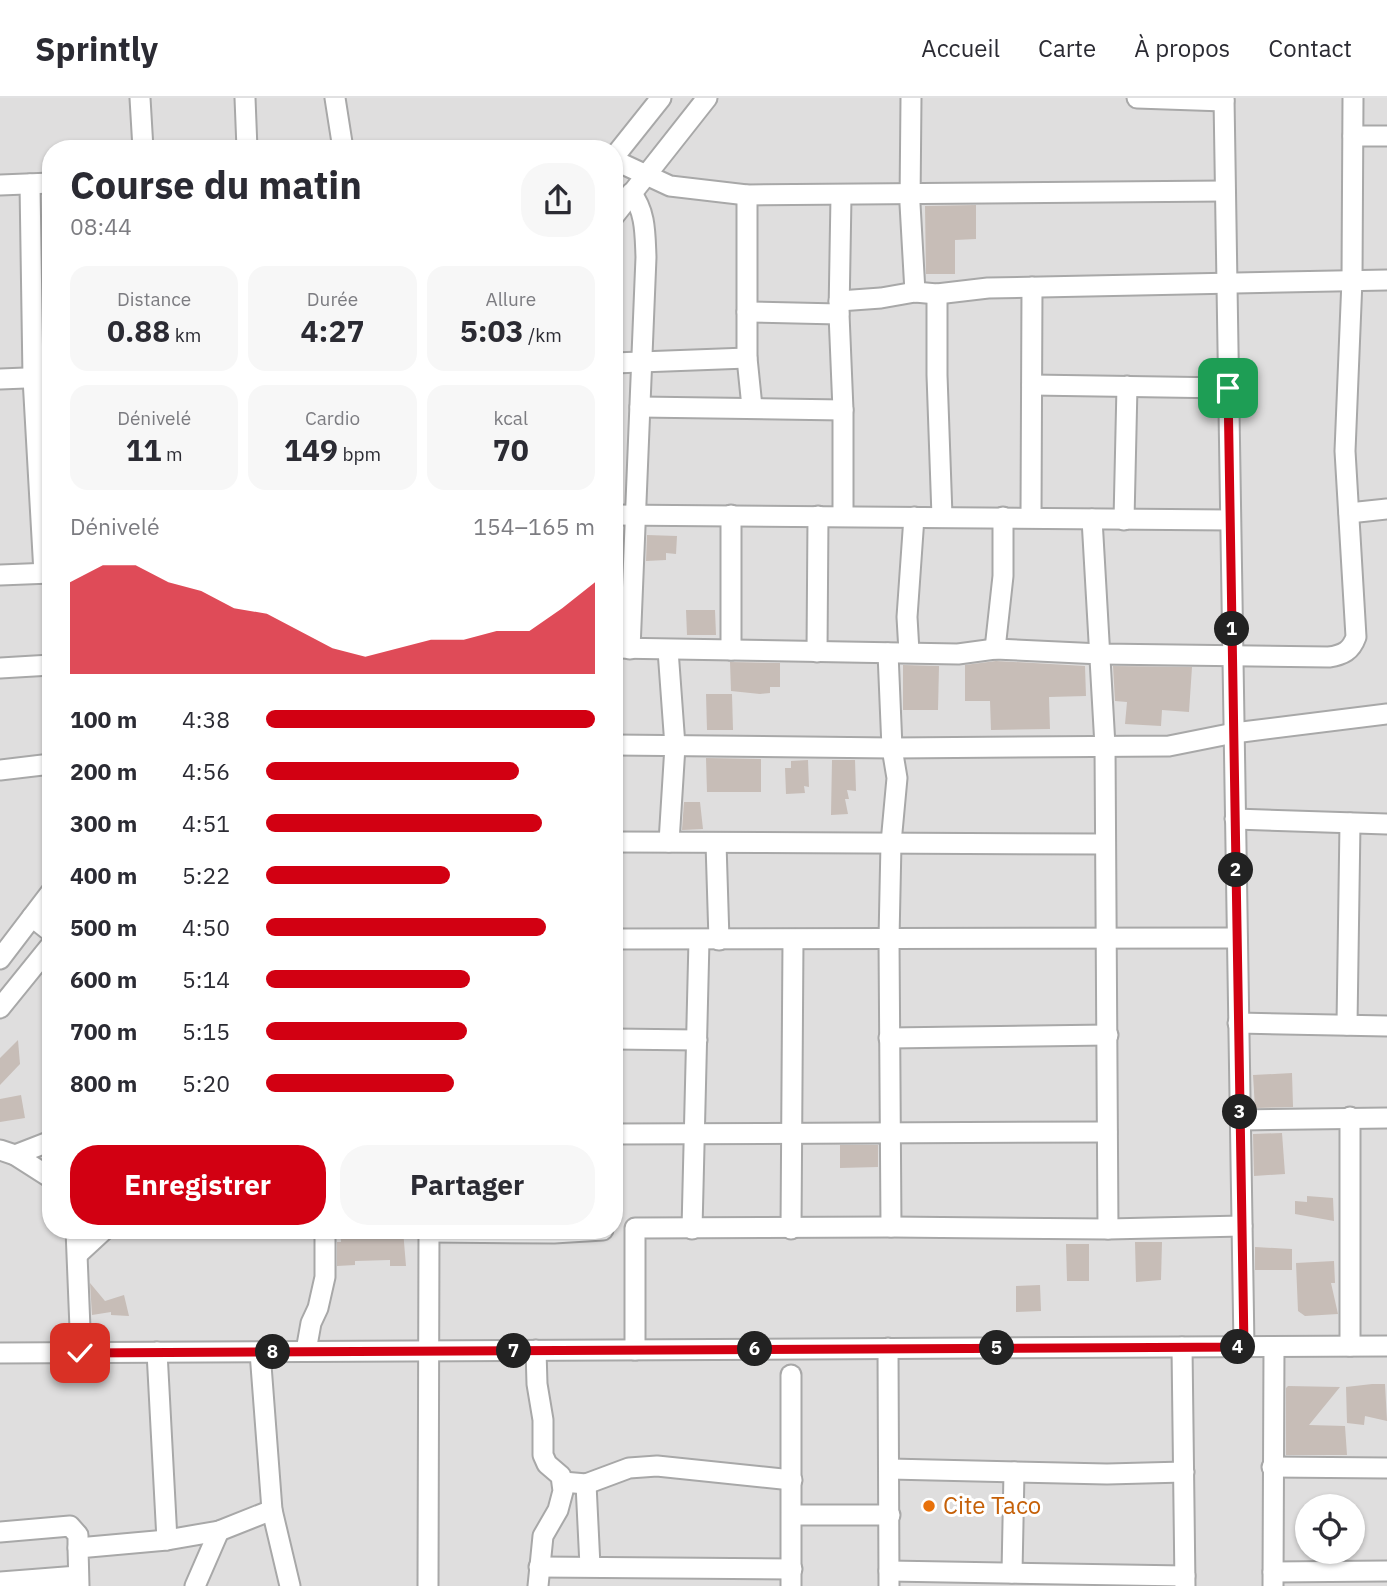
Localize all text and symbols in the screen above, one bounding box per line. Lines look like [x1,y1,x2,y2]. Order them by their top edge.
text: Sprintly [35,27,158,70]
text: Accueil [921,32,1000,64]
text: Carte [1038,32,1096,64]
text: À propos [1134,32,1230,64]
text: Contact [1268,32,1352,64]
text: Course du matin [70,160,362,209]
button: share [521,163,595,237]
text: 08:44 [70,211,132,241]
text: Distance [117,287,191,311]
text: Durée [307,287,358,311]
text: Allure [486,287,536,311]
text: 0.88 [107,311,170,350]
text: 4:27 [301,311,364,350]
text: 5:03 [460,311,524,350]
text: km [170,323,201,347]
text: /km [524,323,562,347]
pin [1198,358,1258,418]
icon: arrive [1209,369,1247,407]
text: Dénivelé [117,406,191,430]
text: Cardio [305,406,360,430]
text: kcal [494,406,528,430]
text: 11 [126,430,162,469]
text: 149 [284,430,338,469]
text: 70 [493,430,529,469]
text: m [162,442,183,466]
text: bpm [338,442,381,466]
text: Dénivelé [70,511,160,541]
text: 154–165 m [473,511,595,541]
pin: 1 [1214,612,1250,646]
text: 1 [1226,616,1237,640]
text: 100 m [70,704,137,734]
text: 4:38 [182,704,230,734]
text: 200 m [70,756,137,786]
text: 4:56 [182,756,230,786]
text: 300 m [70,808,137,838]
text: 4:51 [182,808,230,838]
pin: 2 [1218,852,1254,888]
text: 2 [1230,857,1241,881]
text: 400 m [70,860,137,890]
text: 5:22 [182,860,230,890]
text: 500 m [70,912,137,942]
text: 4:50 [182,912,230,942]
text: 600 m [70,964,137,994]
text: 5:14 [182,964,230,994]
text: 700 m [70,1016,137,1046]
text: 5:15 [182,1016,230,1046]
text: 800 m [70,1068,137,1098]
text: 5:20 [182,1068,230,1098]
pin: 3 [1222,1094,1258,1130]
text: 3 [1234,1099,1245,1123]
button: Enregistrer [70,1145,326,1225]
button: Partager [340,1145,595,1225]
pin [50,1323,110,1383]
pin: 5 [979,1330,1014,1366]
pin: 4 [1220,1330,1256,1364]
pin: 6 [738,1332,772,1366]
icon: check [61,1334,99,1372]
pin: 8 [256,1334,290,1370]
pin: 7 [496,1334,532,1368]
text: 4 [1232,1334,1243,1358]
text: 5 [991,1335,1002,1359]
text: 6 [749,1336,760,1360]
text: 7 [508,1338,519,1362]
text: 8 [267,1339,278,1363]
place label: Cite Taco [943,1489,1041,1521]
map controls [1295,1494,1365,1564]
button: locate [1295,1494,1365,1564]
marker: Cite Taco [921,1498,937,1514]

